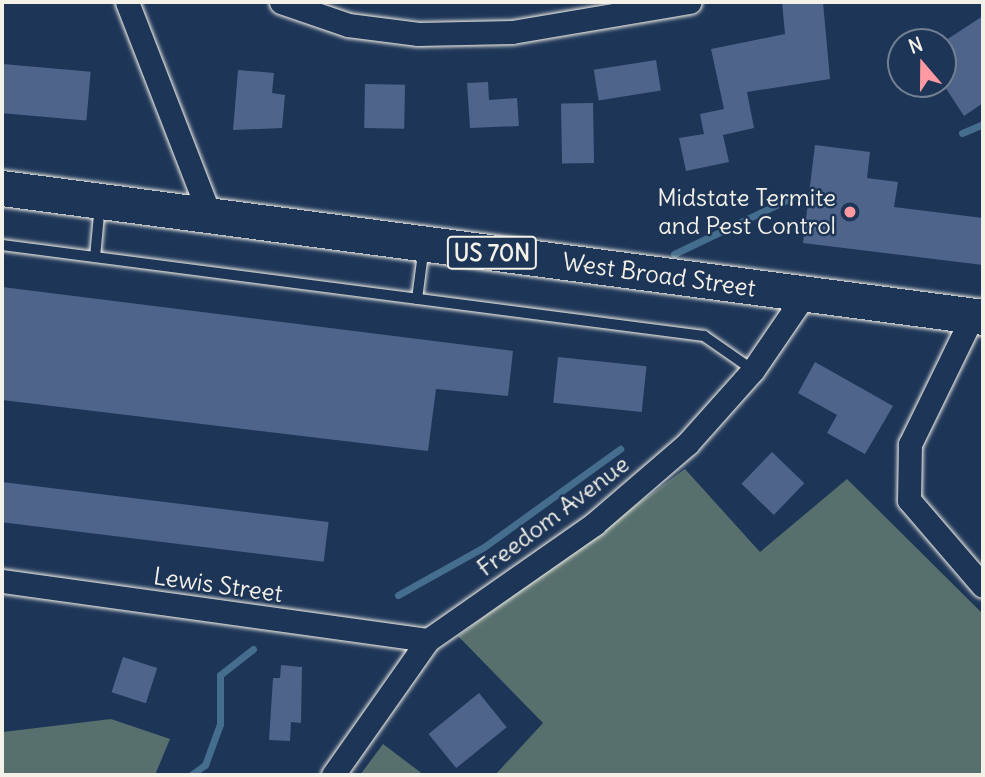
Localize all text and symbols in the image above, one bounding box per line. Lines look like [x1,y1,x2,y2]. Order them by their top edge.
north arrow [887,28,957,98]
text: N [905,32,926,59]
place label: Midstate Termite and Pest Control [657,184,836,240]
marker: Midstate Termite and Pest Control [842,204,858,220]
road number: US 70N [447,234,538,272]
street label: West Broad Street [561,247,757,303]
street label: Freedom Avenue [472,450,634,582]
street label: Lewis Street [152,562,284,608]

